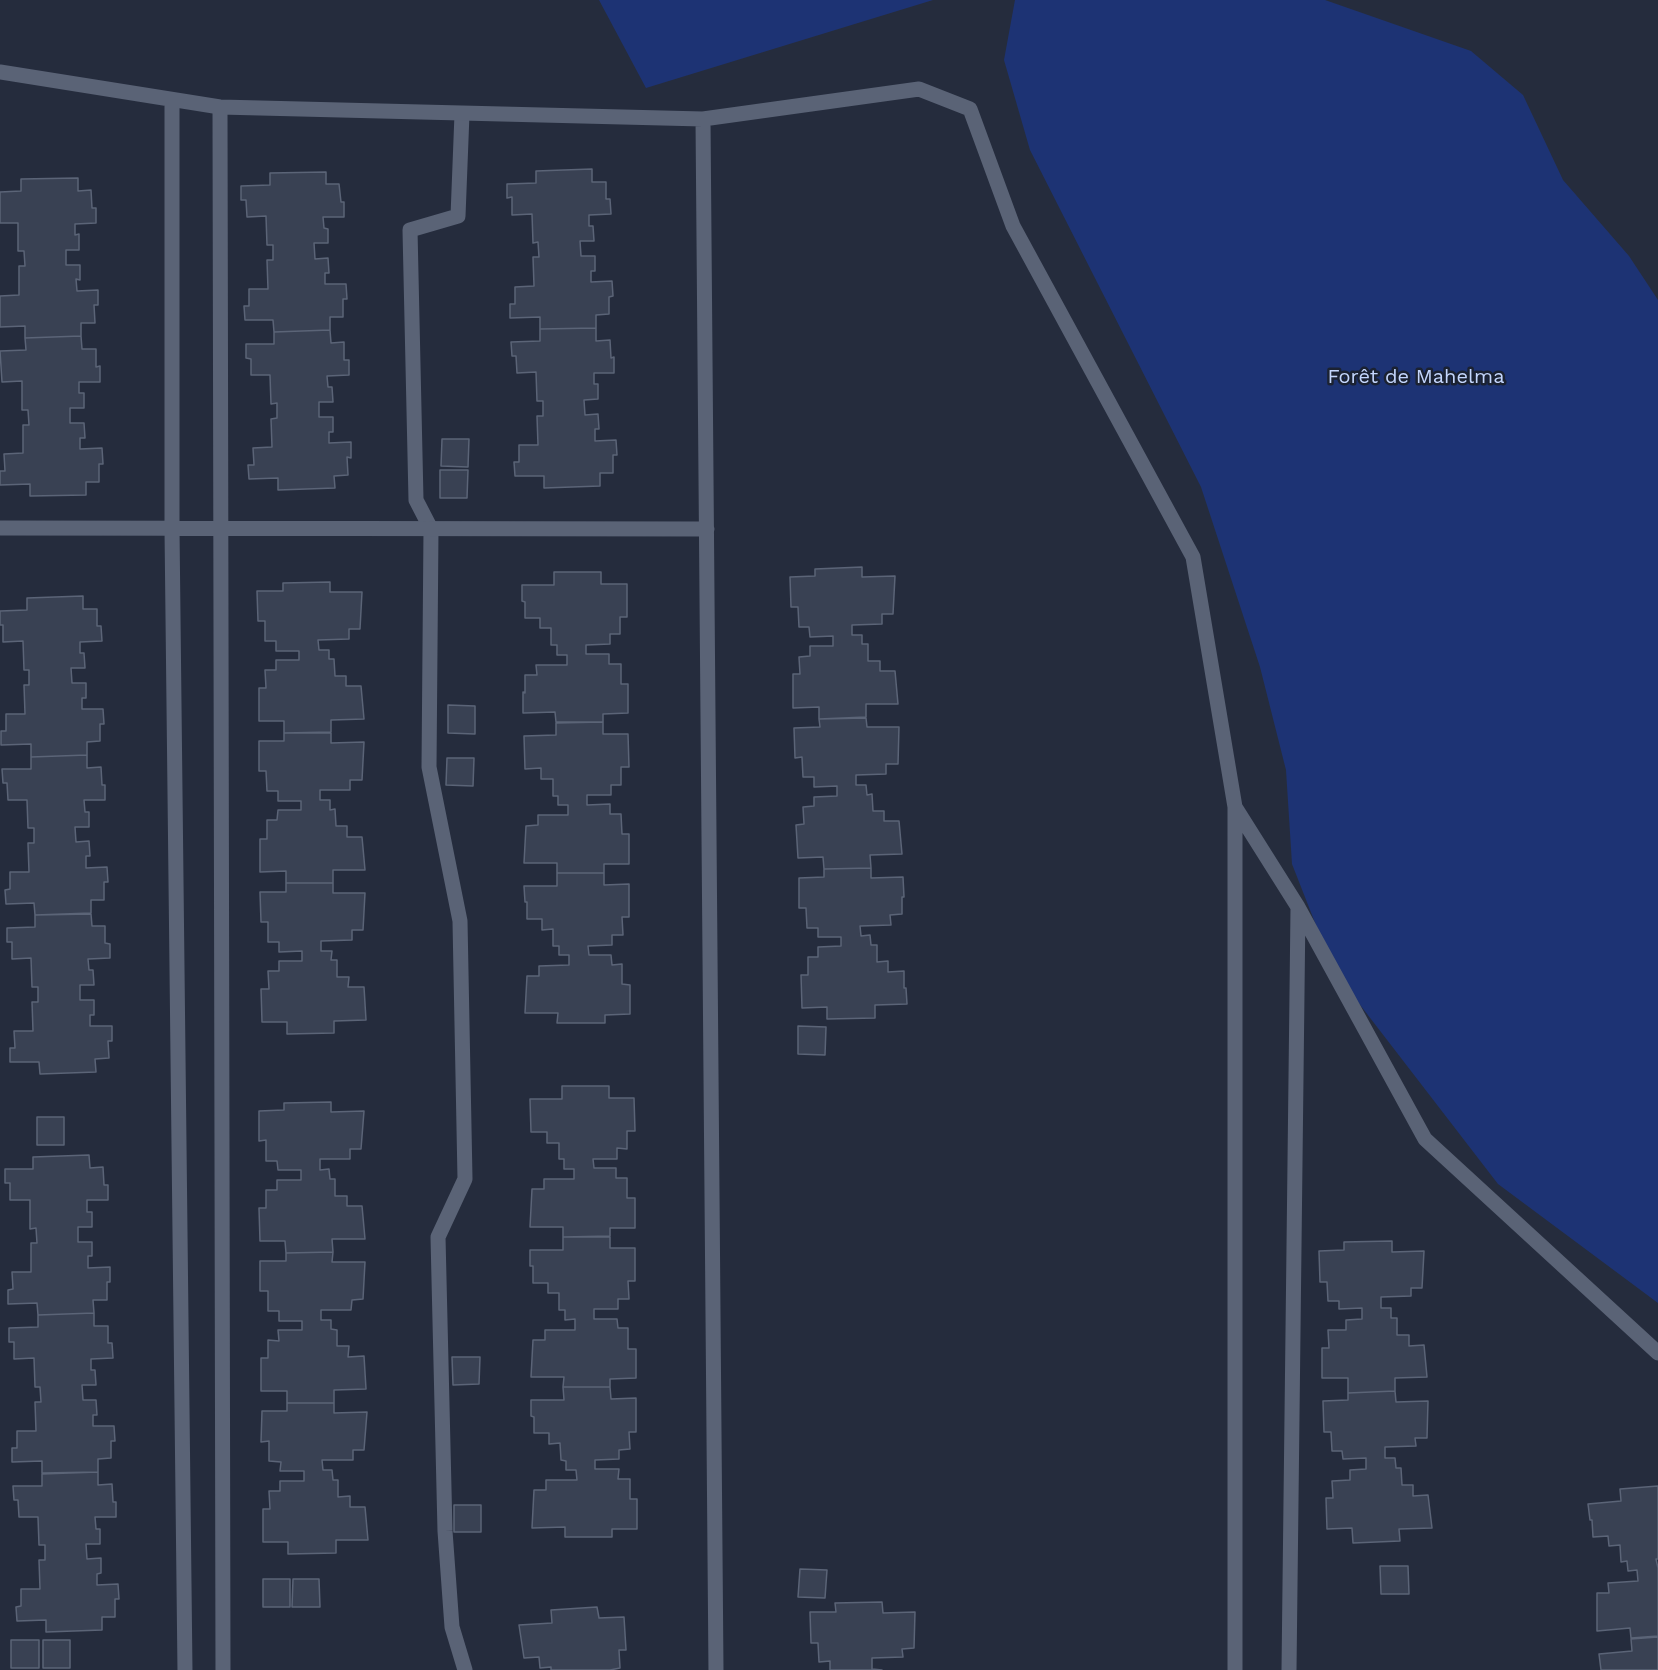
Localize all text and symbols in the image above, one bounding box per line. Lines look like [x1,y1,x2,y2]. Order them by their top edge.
park label: Forêt de Mahelma [1328,365,1504,389]

